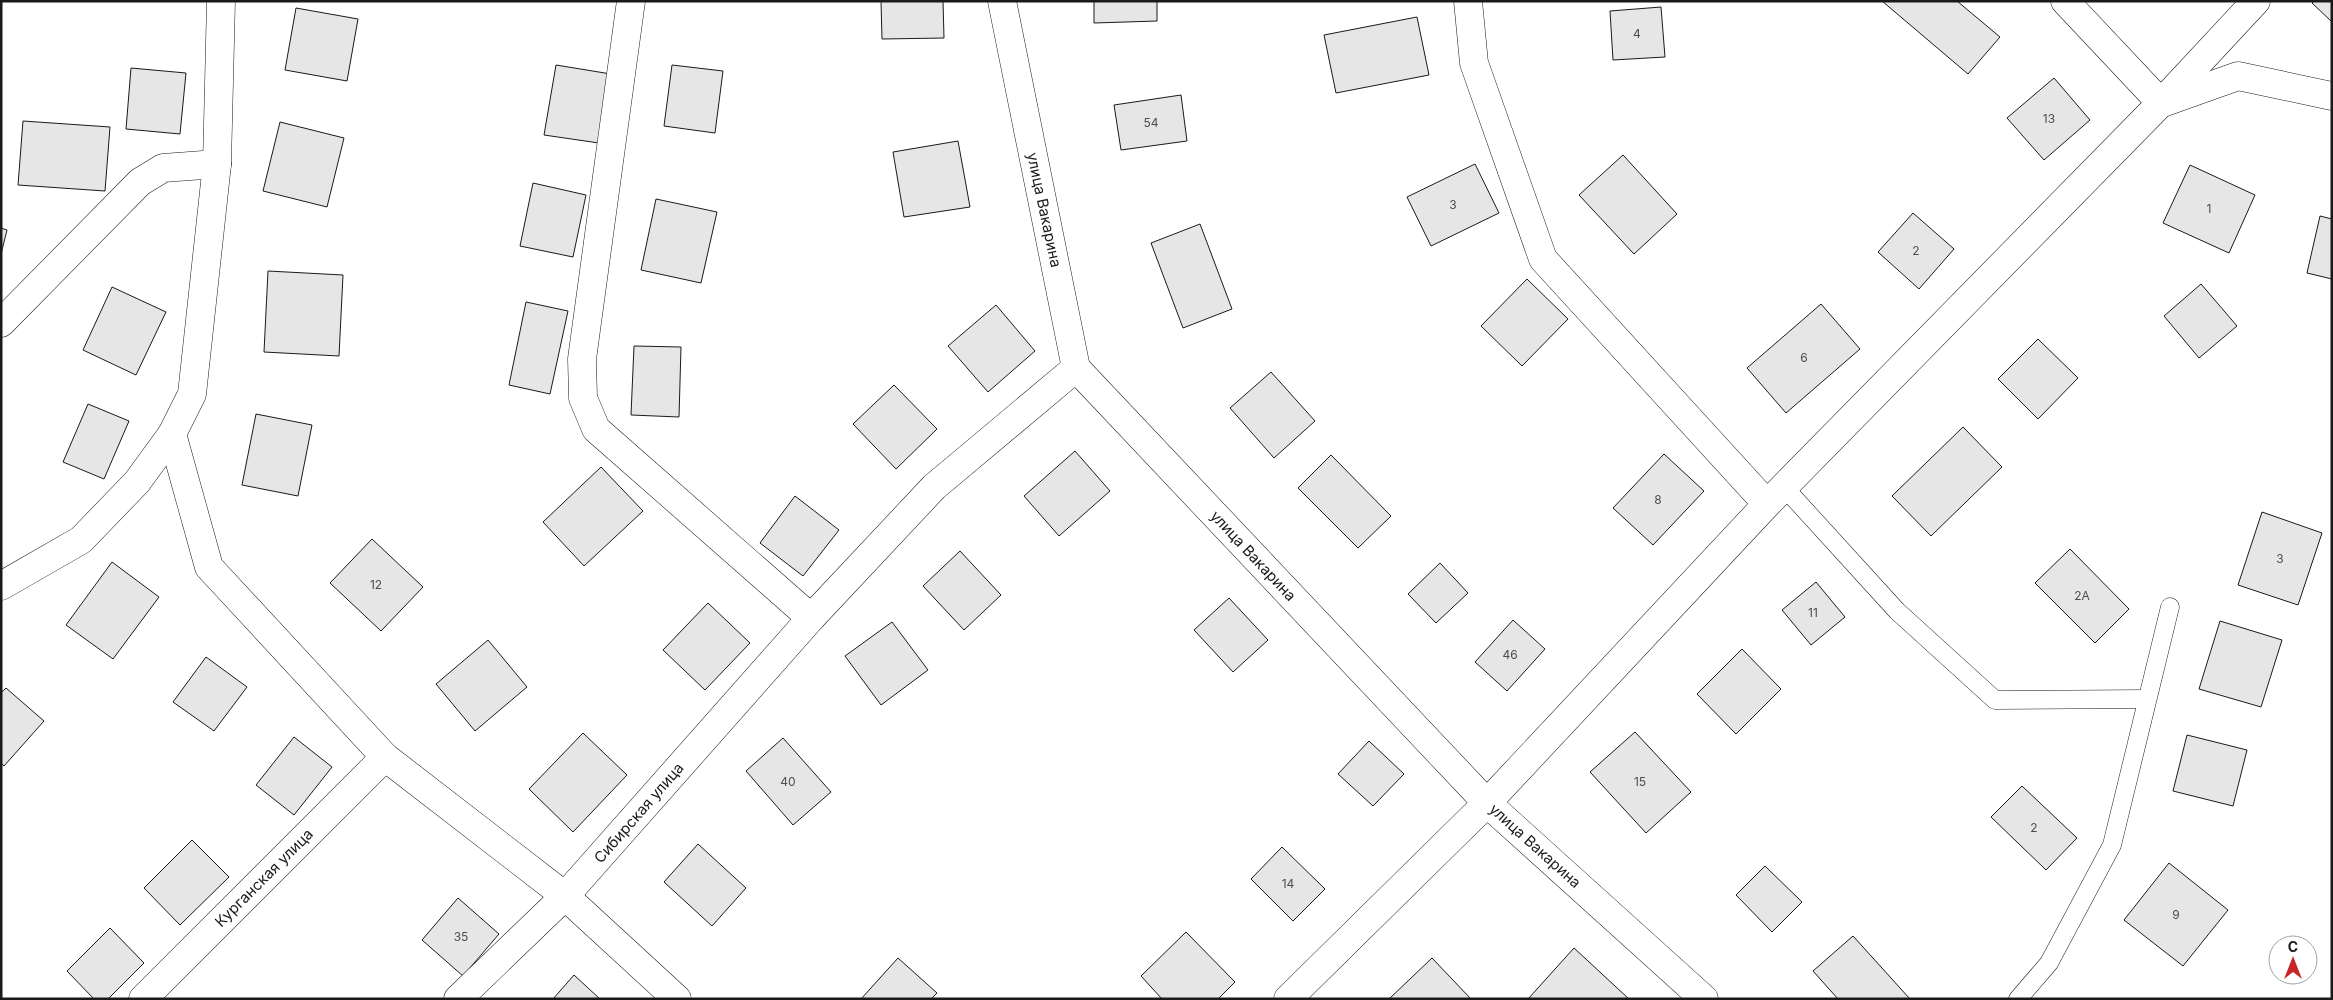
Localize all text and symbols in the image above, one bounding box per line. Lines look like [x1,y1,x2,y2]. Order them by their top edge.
house number: 4 [1633,26,1641,41]
house number: 13 [2043,111,2055,126]
house number: 54 [1143,115,1159,130]
street label: улица Вакарина [1023,151,1066,269]
house number: 3 [1449,197,1457,212]
house number: 1 [2207,201,2211,216]
house number: 2 [1912,243,1920,258]
house number: 6 [1800,350,1808,365]
house number: 8 [1654,492,1662,507]
street label: улица Вакарина [1207,506,1300,605]
house number: 3 [2276,551,2284,566]
house number: 12 [370,577,382,592]
house number: 2А [2074,588,2090,603]
house number: 11 [1808,605,1818,620]
house number: 46 [1502,647,1518,662]
street label: Сибирская улица [590,758,687,867]
house number: 40 [780,774,796,789]
house number: 15 [1634,774,1646,789]
street label: улица Вакарина [1486,799,1585,892]
house number: 2 [2030,820,2038,835]
street label: Курганская улица [211,825,317,931]
house number: 14 [1282,876,1295,891]
house number: 9 [2172,907,2180,922]
house number: 35 [454,929,468,944]
north arrow [2268,935,2318,985]
text: С [2288,938,2298,955]

